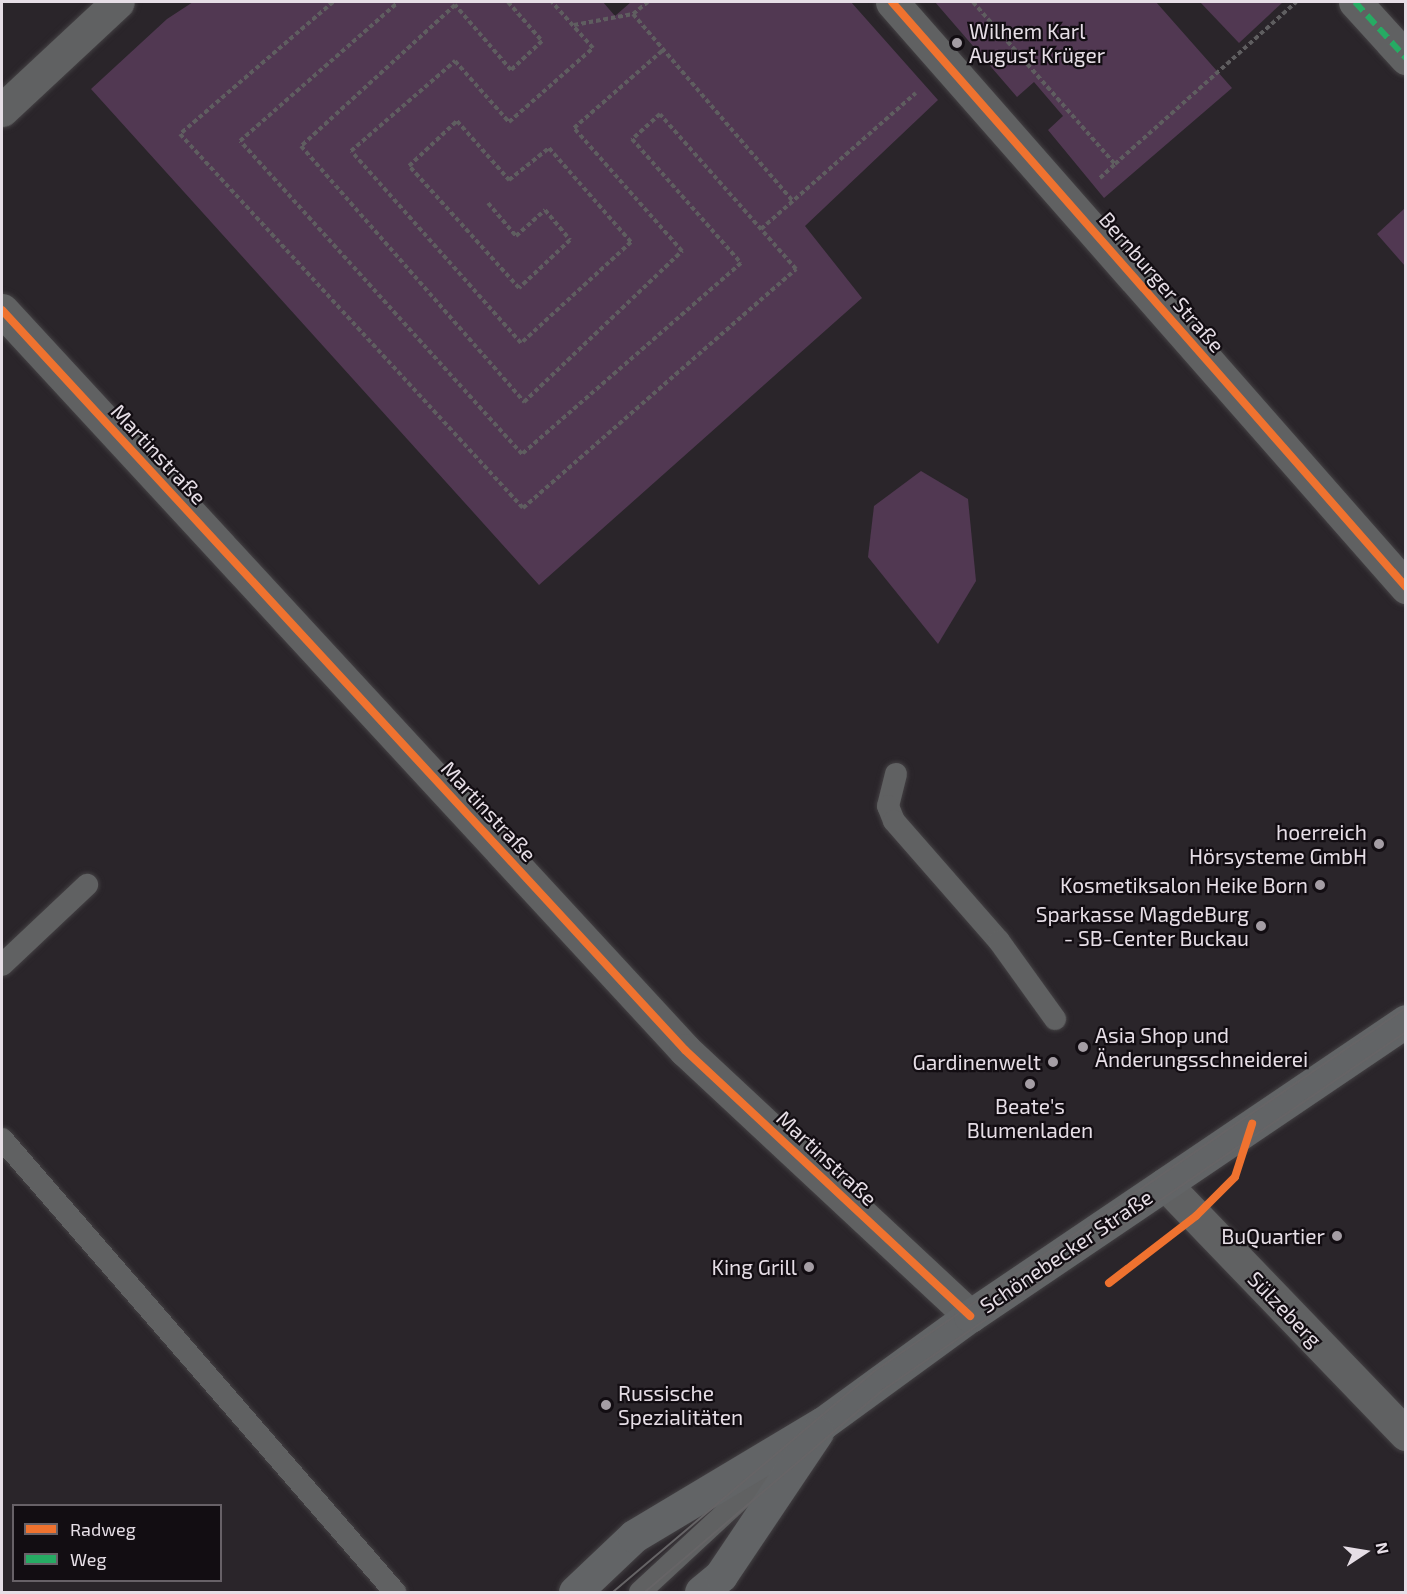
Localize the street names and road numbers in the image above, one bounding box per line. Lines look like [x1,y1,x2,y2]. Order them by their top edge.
street label: Bernburger Straße [1094,206,1230,358]
street label: Martinstraße [106,399,212,509]
street label: Martinstraße [436,756,542,866]
street label: Martinstraße [772,1105,882,1211]
street label: Schönebecker Straße [975,1184,1157,1318]
street label: Sülzeberg [1243,1266,1327,1352]

